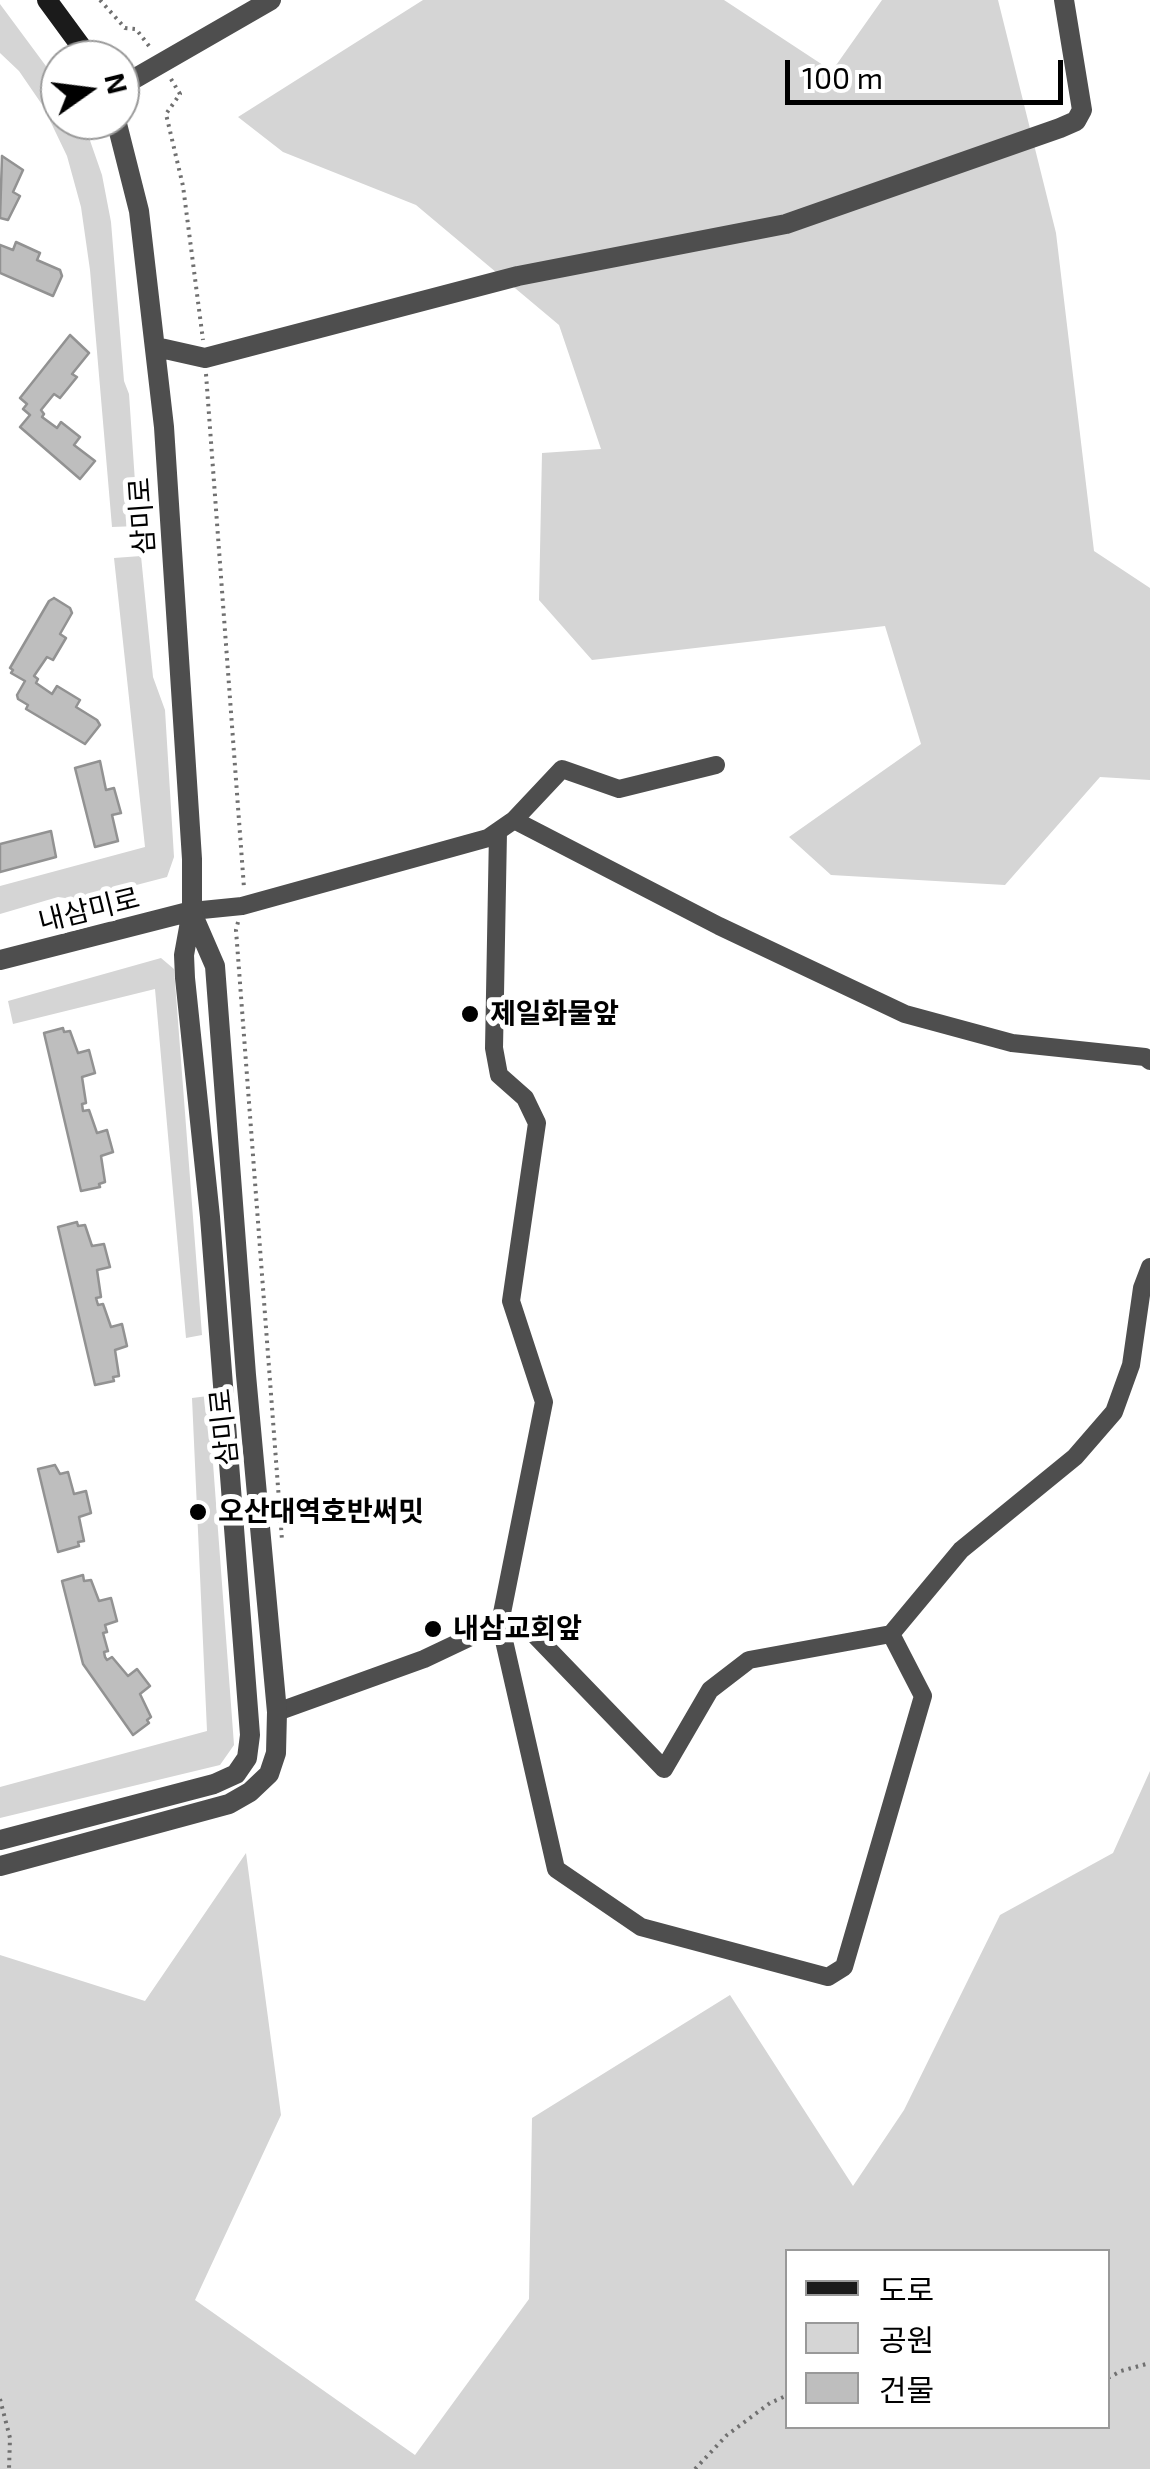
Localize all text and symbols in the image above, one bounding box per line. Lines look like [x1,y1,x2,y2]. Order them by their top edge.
north arrow [40,40,140,140]
scale bar [790,40,1068,102]
text: 100 m [802,59,883,95]
text: N [98,69,136,97]
street label: 삼미로 [123,476,161,556]
street label: 내삼미로 [35,881,143,939]
place label: 제일화물앞 [490,997,619,1031]
marker: 제일화물앞 [459,1003,481,1025]
street label: 삼미로 [203,1387,245,1467]
place label: 오산대역호반써밋 [218,1495,424,1529]
marker: 오산대역호반써밋 [187,1501,209,1523]
place label: 내삼교회앞 [453,1612,582,1646]
marker: 내삼교회앞 [422,1618,444,1640]
legend [785,2249,1110,2429]
text: 도로 [879,2271,934,2307]
text: 공원 [879,2321,934,2357]
text: 건물 [879,2371,934,2407]

